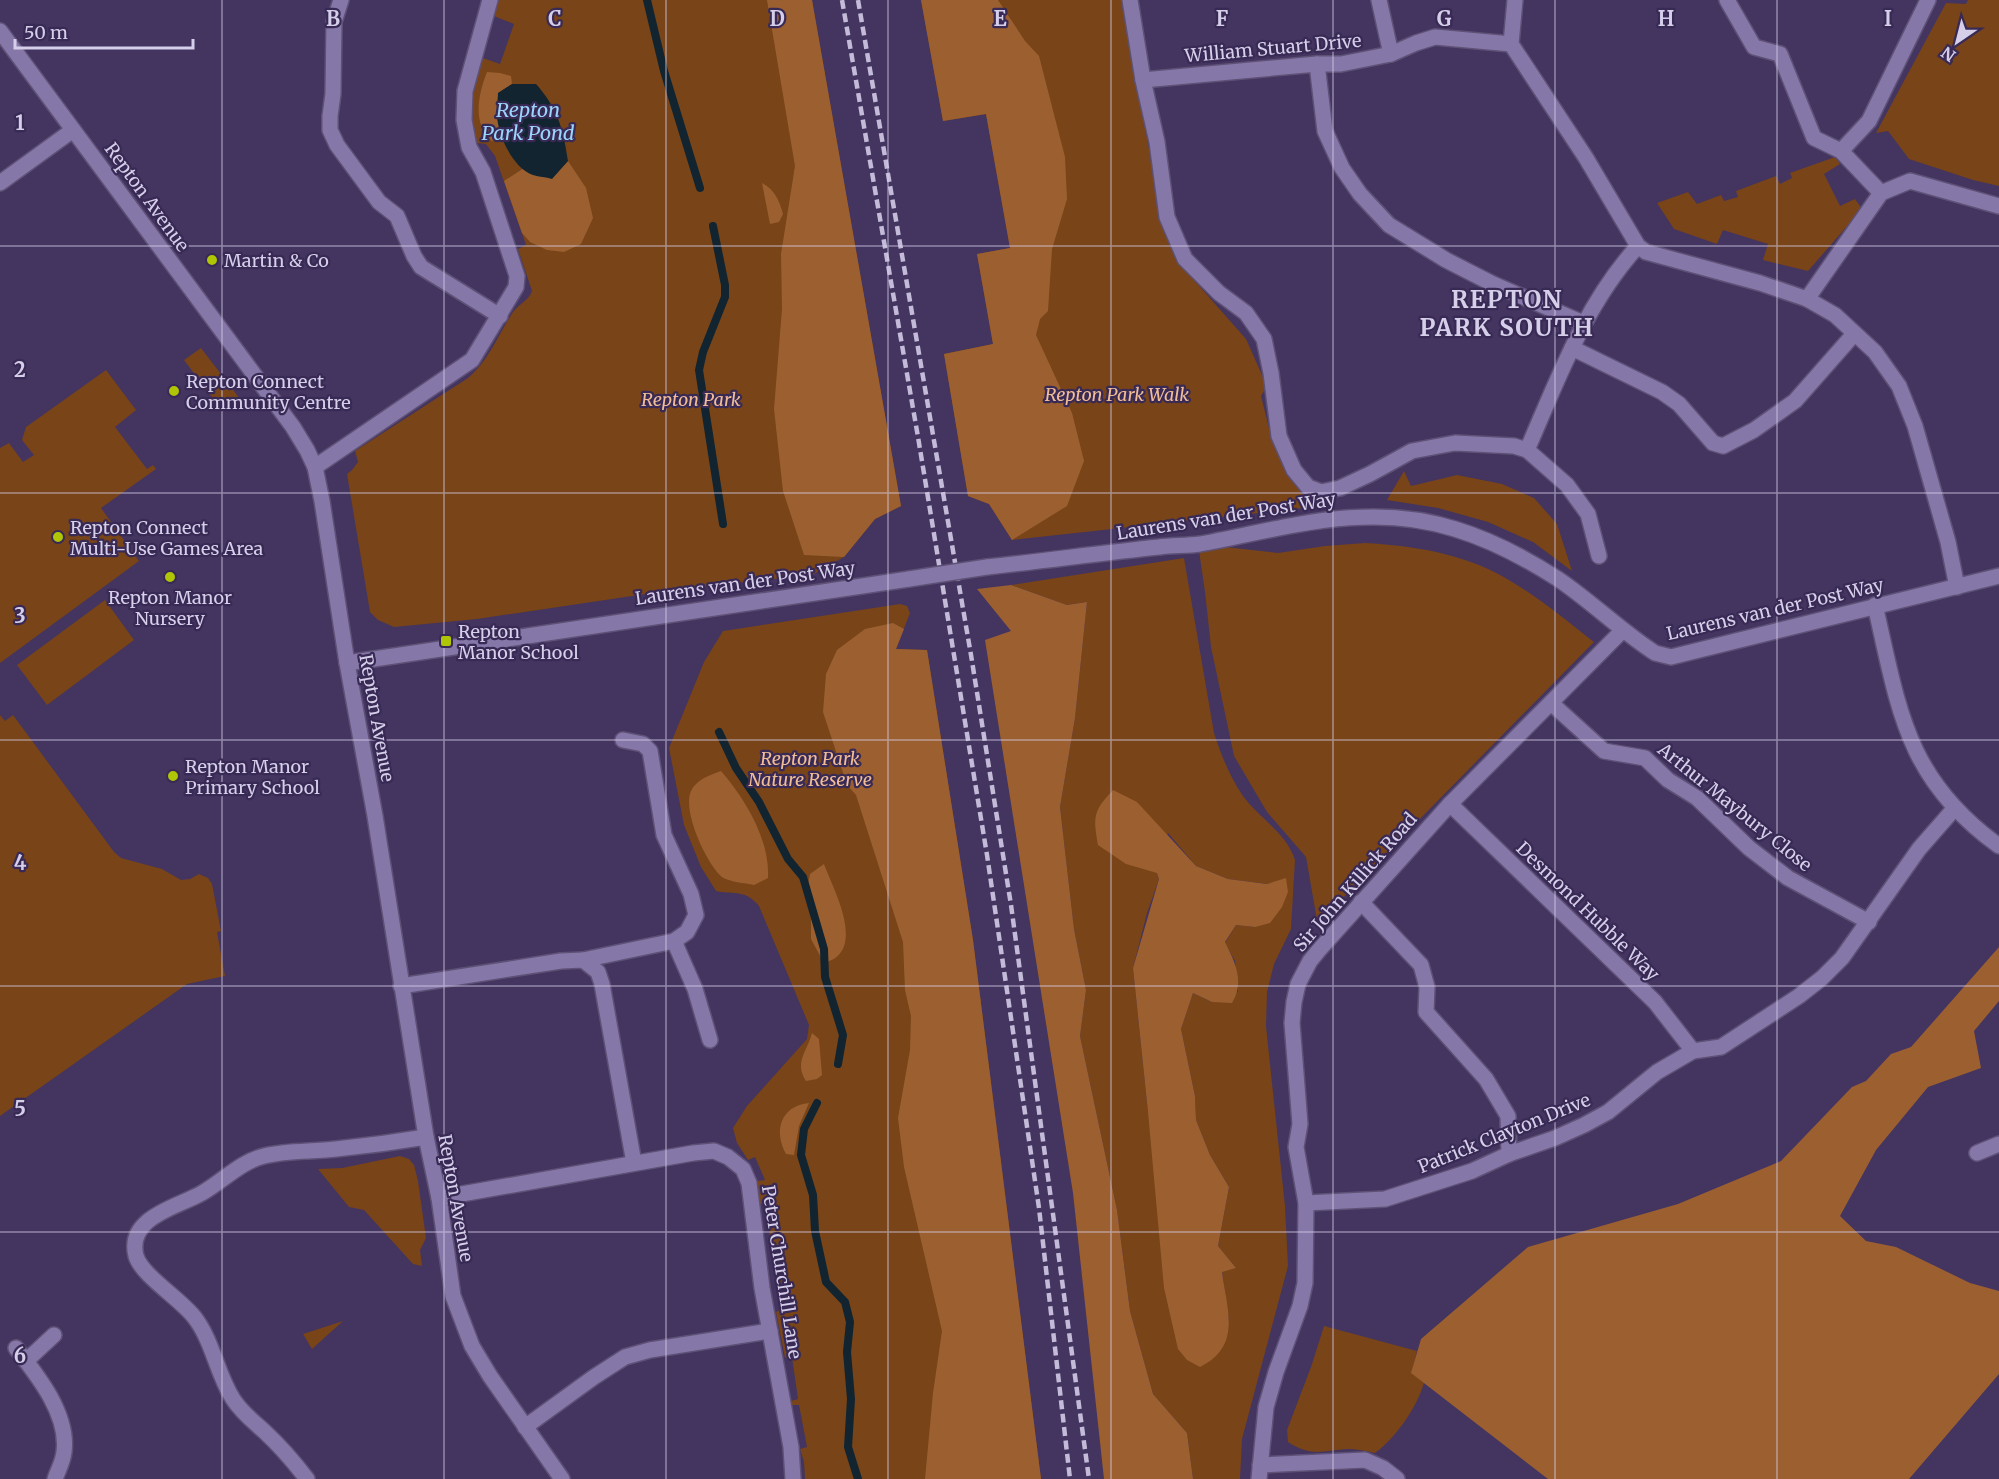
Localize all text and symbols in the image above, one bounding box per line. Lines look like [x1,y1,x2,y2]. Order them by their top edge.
text: B [326,6,340,31]
text: C [548,6,562,31]
text: D [769,6,785,31]
text: E [993,6,1007,31]
text: F [1216,6,1229,31]
text: G [1437,6,1452,31]
text: H [1658,6,1674,31]
text: I [1884,6,1892,31]
scale bar [15,12,194,50]
north arrow [1927,12,1987,72]
text: 50 m [24,21,68,44]
street label: William Stuart Drive [1183,29,1362,67]
text: N [1937,42,1959,66]
water label: Repton Park Pond [481,97,575,145]
text: 1 [15,110,25,135]
street label: Repton Avenue [100,138,194,256]
place label: Martin & Co [224,249,329,272]
marker: Martin & Co [205,253,219,267]
district label: REPTON PARK SOUTH [1420,284,1595,343]
text: 2 [14,357,26,382]
place label: Repton Connect Community Centre [186,370,351,414]
park label: Repton Park Walk [1045,383,1189,406]
marker: Repton Connect Community Centre [167,384,181,398]
park label: Repton Park [641,388,741,411]
street label: Laurens van der Post Way [1115,487,1338,545]
place label: Repton Connect Multi-Use Games Area [70,516,263,560]
marker: Repton Connect Multi-Use Games Area [51,530,65,544]
street label: Laurens van der Post Way [633,556,857,610]
marker: Repton Manor Nursery [163,570,177,584]
street label: Laurens van der Post Way [1664,573,1886,645]
place label: Repton Manor Nursery [108,586,232,630]
text: 3 [14,603,26,628]
place label: Repton Manor School [458,620,579,664]
marker: Repton Manor School [439,634,453,648]
street label: Repton Avenue [354,652,400,784]
street label: Arthur Maybury Close [1653,737,1817,876]
park label: Repton Park Nature Reserve [748,747,872,791]
place label: Repton Manor Primary School [185,755,320,799]
marker: Repton Manor Primary School [166,769,180,783]
street label: Sir John Killick Road [1288,808,1422,956]
street label: Desmond Hubble Way [1512,837,1665,986]
text: 4 [14,850,27,875]
street label: Patrick Clayton Drive [1415,1088,1593,1178]
text: 5 [14,1096,26,1121]
street label: Repton Avenue [433,1132,479,1264]
street label: Peter Churchill Lane [757,1183,807,1361]
text: 6 [14,1343,26,1368]

